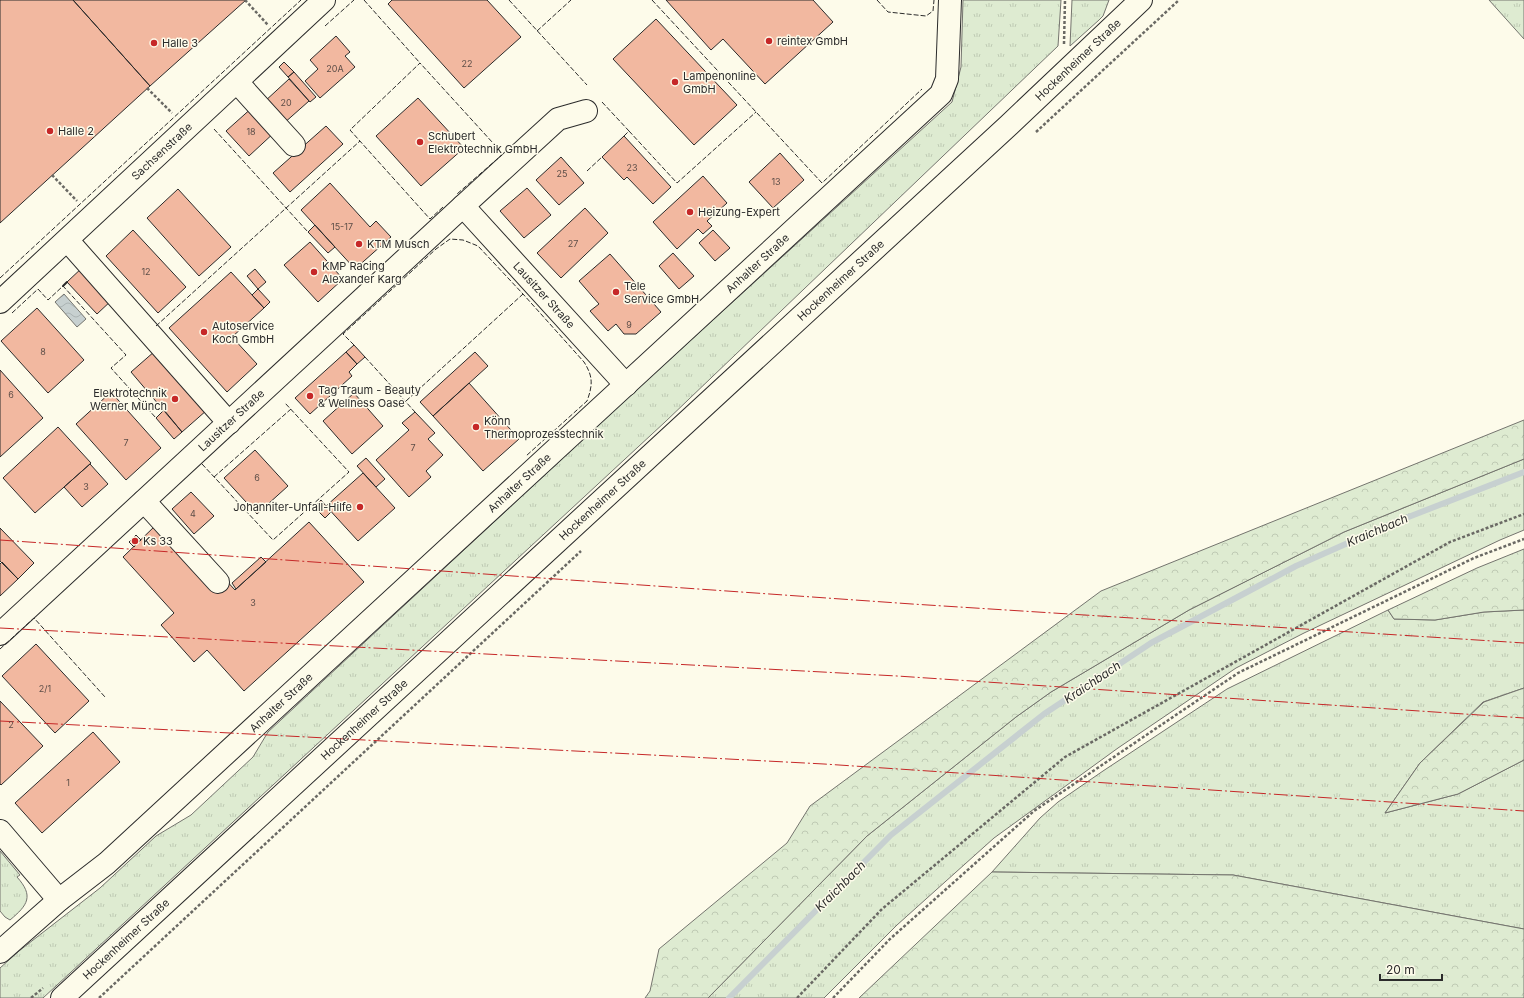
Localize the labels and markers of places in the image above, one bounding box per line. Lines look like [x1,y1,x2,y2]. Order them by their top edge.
place label: reintex GmbH [777,34,848,48]
place label: Halle 3 [162,36,198,50]
marker: reintex GmbH [764,36,774,46]
marker: Halle 3 [149,38,159,48]
place label: Lampenonline GmbH [683,69,756,96]
marker: Lampenonline GmbH [670,77,680,87]
place label: Halle 2 [58,124,94,138]
marker: Halle 2 [45,126,55,136]
place label: Schubert Elektrotechnik GmbH [428,129,538,156]
marker: Schubert Elektrotechnik GmbH [415,137,425,147]
place label: Heizung-Expert [698,205,780,219]
marker: Heizung-Expert [685,207,695,217]
place label: KTM Musch [367,237,430,251]
marker: KTM Musch [354,239,364,249]
place label: KMP Racing Alexander Karg [322,259,402,286]
marker: KMP Racing Alexander Karg [309,267,319,277]
place label: Tele Service GmbH [624,279,699,306]
marker: Tele Service GmbH [611,287,621,297]
place label: Autoservice Koch GmbH [212,319,274,346]
marker: Autoservice Koch GmbH [199,327,209,337]
place label: Tag Traum - Beauty & Wellness Oase [318,383,421,410]
place label: Elektrotechnik Werner Münch [90,386,167,413]
marker: Tag Traum - Beauty & Wellness Oase [305,391,315,401]
marker: Elektrotechnik Werner Münch [170,394,180,404]
place label: Könn Thermoprozesstechnik [484,414,604,441]
marker: Könn Thermoprozesstechnik [471,422,481,432]
place label: Johanniter-Unfall-Hilfe [233,500,352,514]
marker: Johanniter-Unfall-Hilfe [355,502,365,512]
place label: Ks 33 [143,534,173,548]
marker: Ks 33 [130,536,140,546]

